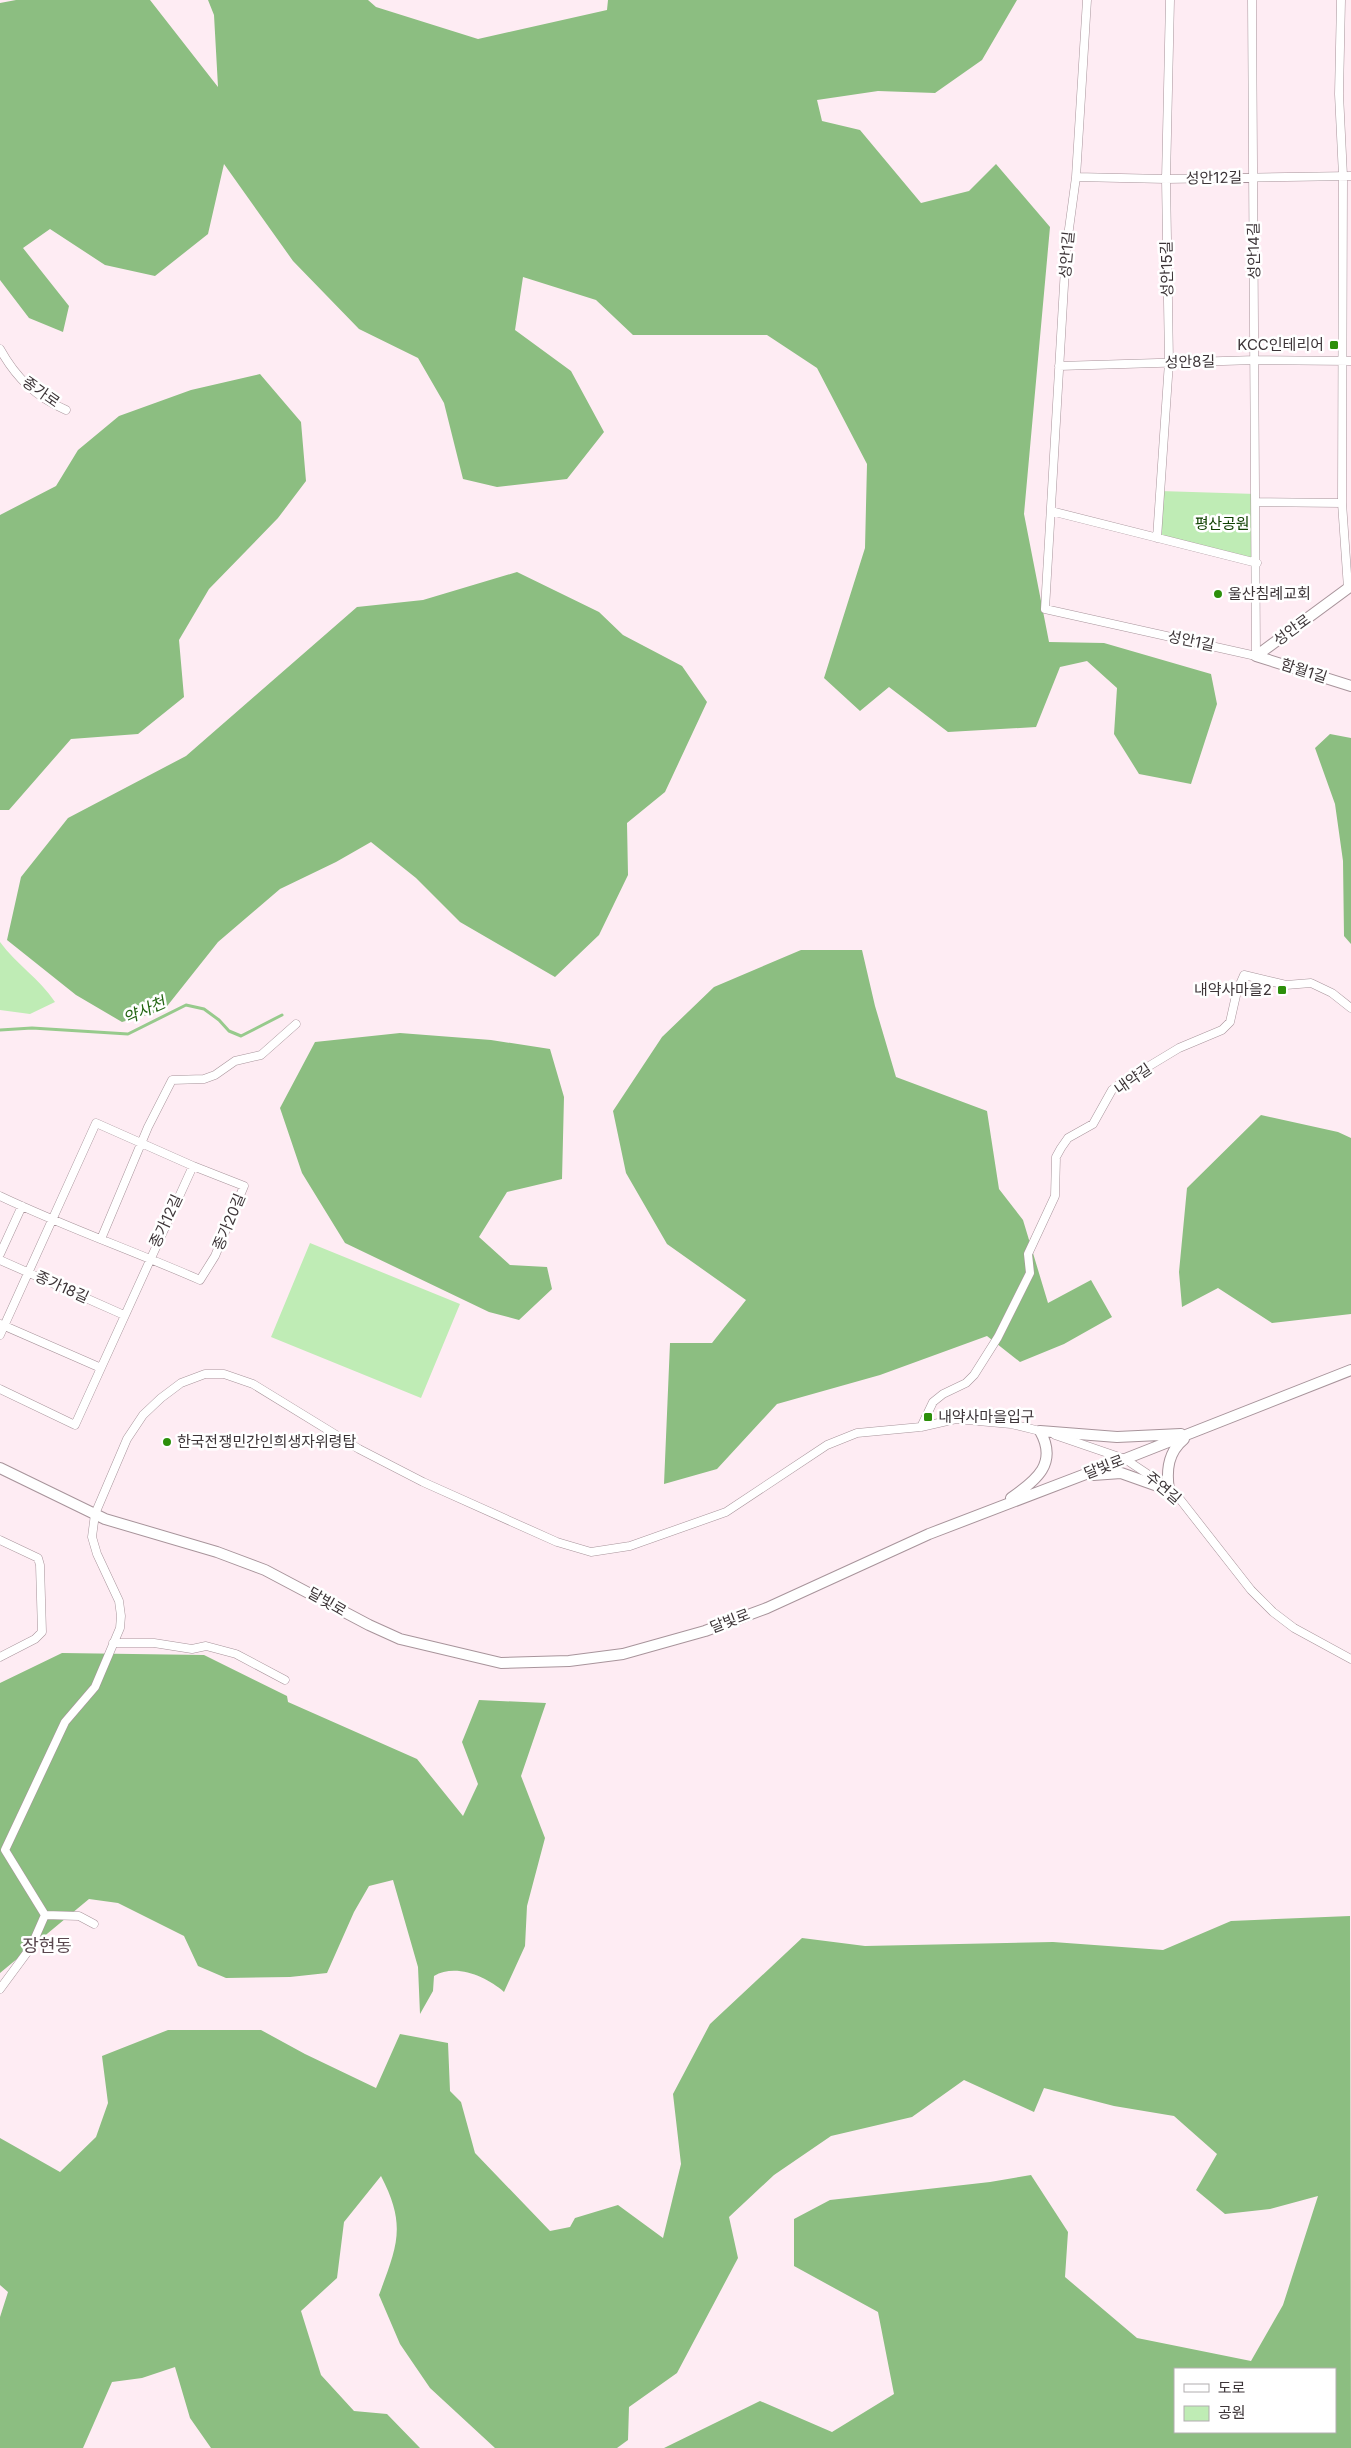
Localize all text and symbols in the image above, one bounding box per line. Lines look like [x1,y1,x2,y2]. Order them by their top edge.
street label: 성안12길 [1186,168,1242,187]
street label: 성안14길 [1244,222,1263,280]
street label: 성안1길 [1055,230,1078,279]
street label: 성안15길 [1157,241,1176,297]
place label: KCC인테리어 [1237,335,1324,354]
marker: KCC인테리어 [1328,339,1340,351]
street label: 성안8길 [1164,352,1215,371]
street label: 종가로 [19,372,64,411]
park label: 평산공원 [1194,514,1250,533]
place label: 울산침례교회 [1228,584,1311,603]
marker: 울산침례교회 [1212,588,1224,600]
street label: 성안로 [1269,610,1314,649]
street label: 성안1길 [1166,626,1216,655]
street label: 함월1길 [1279,654,1330,687]
place label: 내약사마을2 [1194,980,1272,999]
marker: 내약사마을2 [1276,984,1288,996]
water label: 약사천 [120,991,170,1028]
street label: 내약길 [1110,1059,1155,1098]
street label: 종가20길 [208,1190,249,1253]
street label: 종가12길 [145,1191,186,1250]
street label: 종가18길 [32,1266,92,1307]
place label: 내약사마을입구 [938,1407,1035,1426]
marker: 내약사마을입구 [922,1411,934,1423]
place label: 한국전쟁민간인희생자위령탑 [177,1432,357,1451]
marker: 한국전쟁민간인희생자위령탑 [161,1436,173,1448]
street label: 달빛로 [1081,1450,1127,1483]
street label: 주연길 [1141,1467,1185,1508]
street label: 달빛로 [305,1583,350,1620]
street label: 달빛로 [707,1604,753,1637]
district label: 장현동 [22,1935,72,1956]
legend [1174,2368,1336,2433]
text: 도로 [1218,2378,1246,2397]
text: 공원 [1218,2403,1246,2422]

